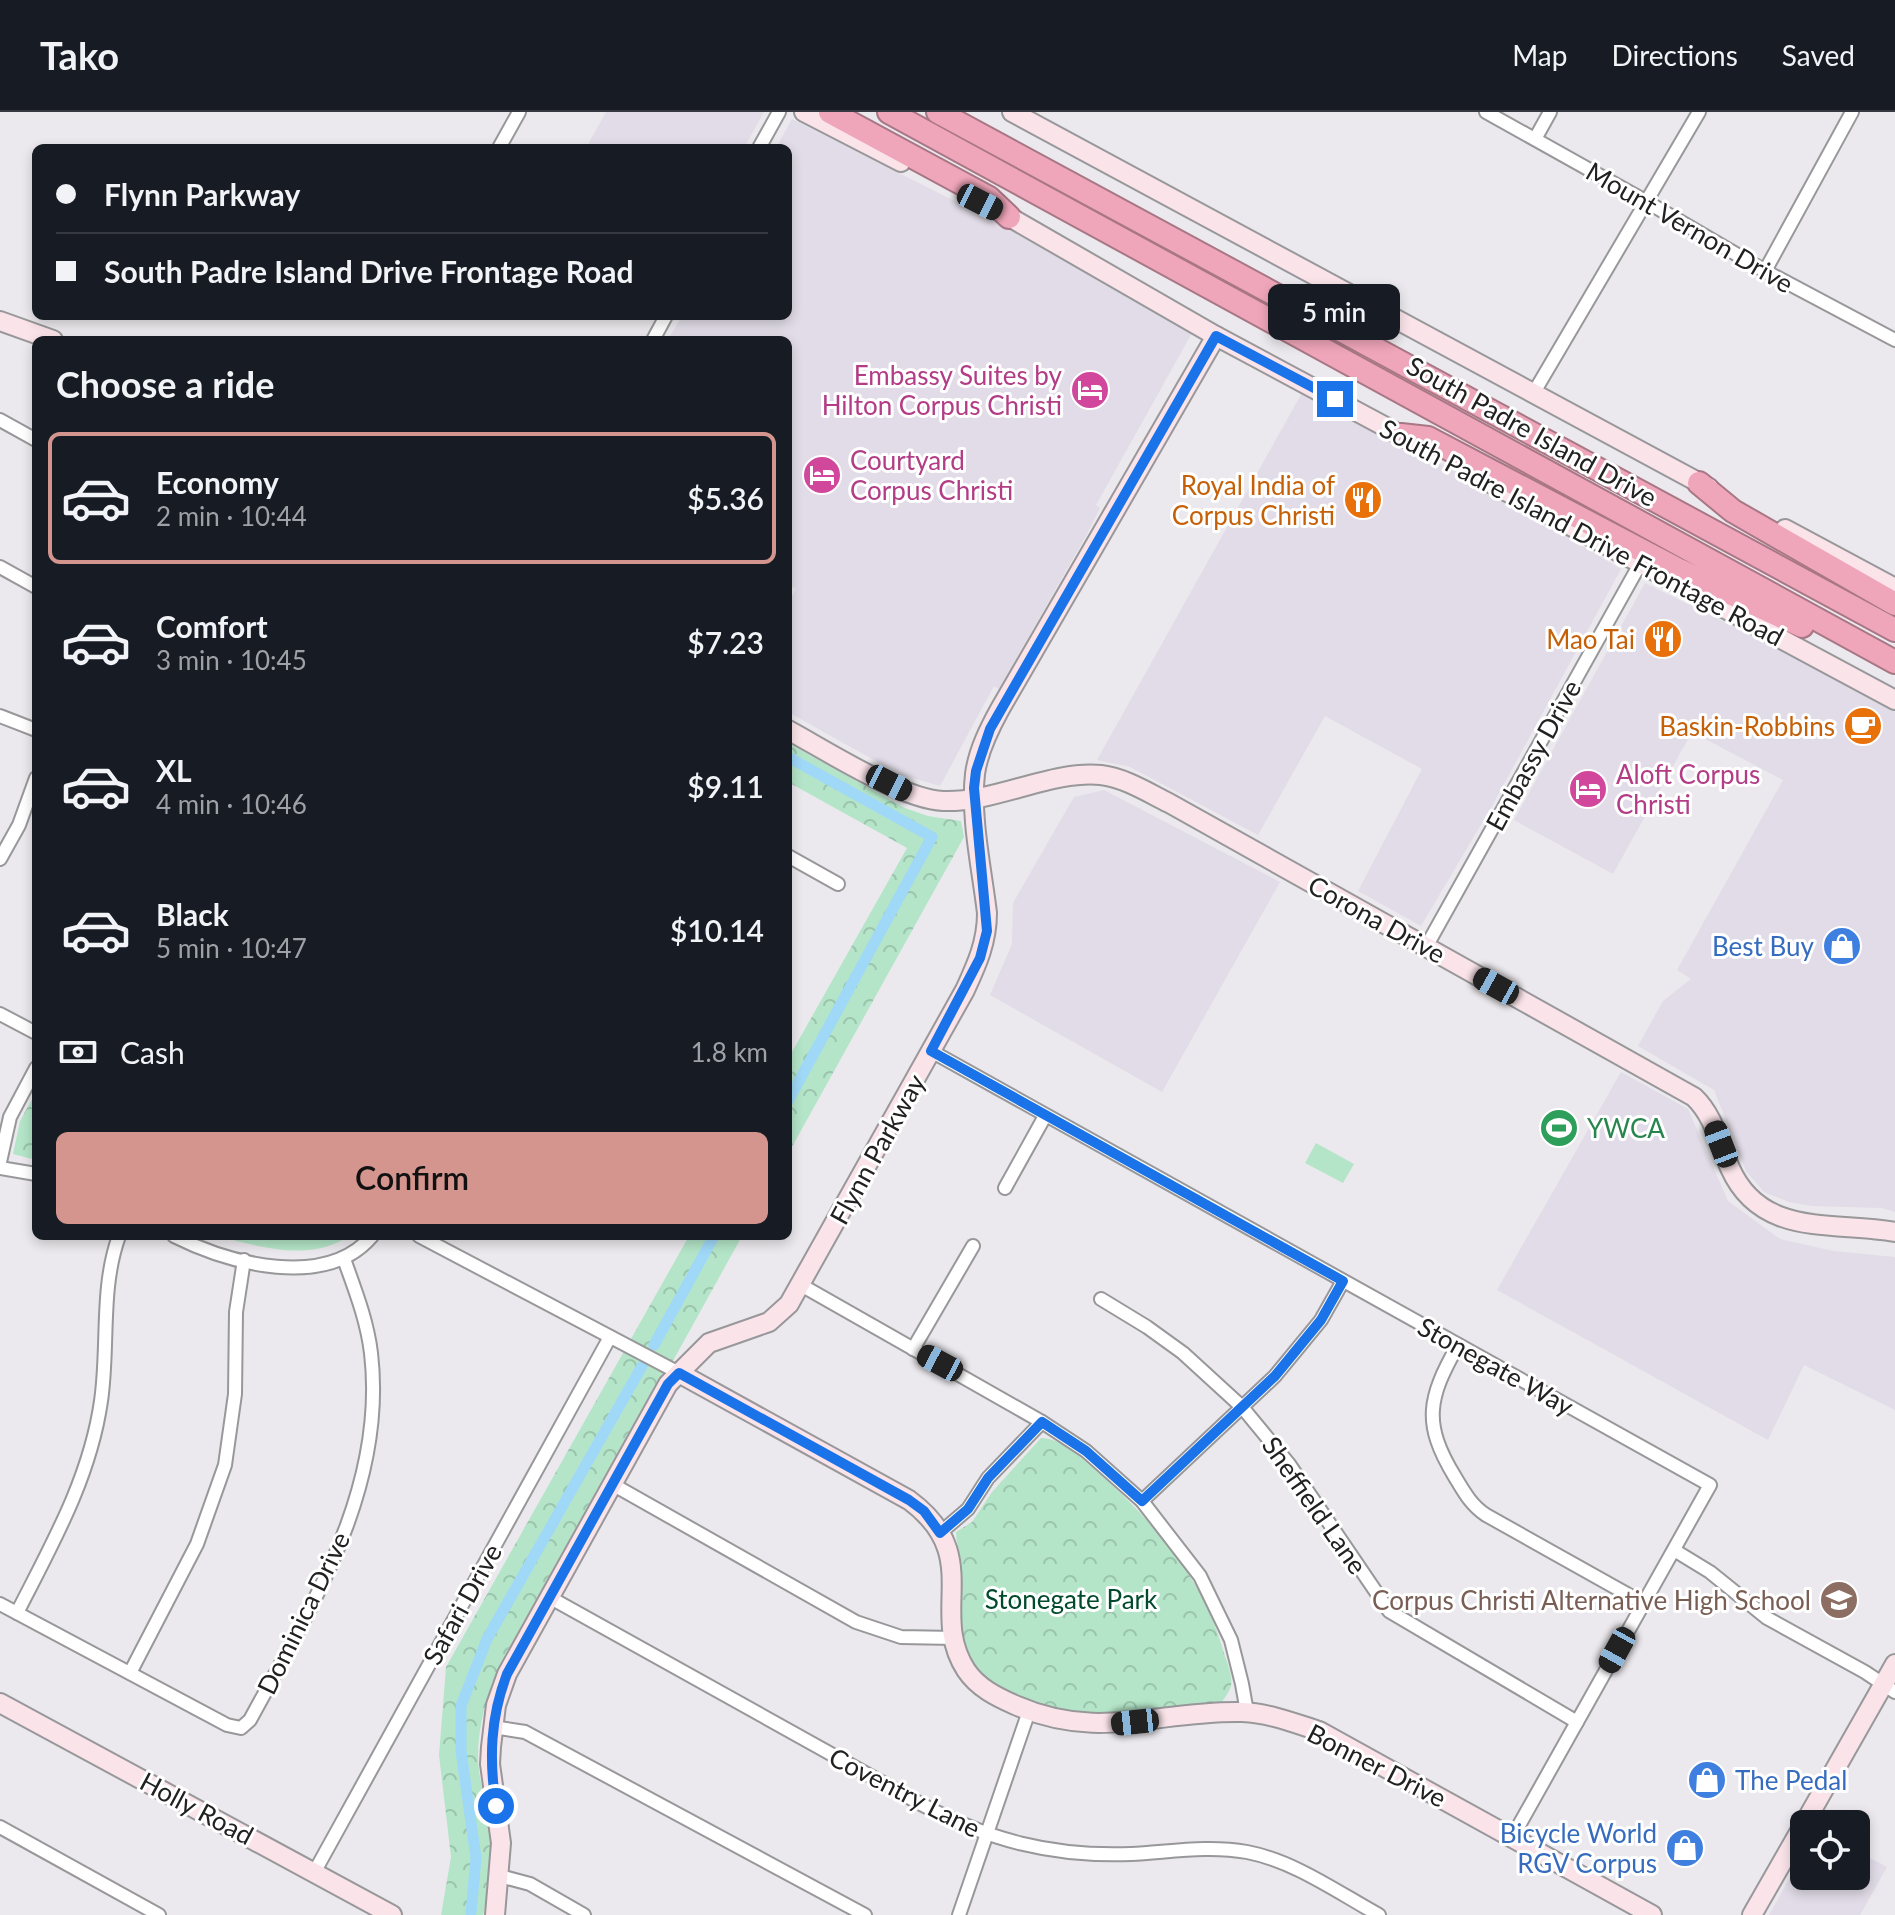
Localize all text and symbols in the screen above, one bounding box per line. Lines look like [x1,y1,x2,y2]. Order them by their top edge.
text: Tako [40,32,119,78]
text: Map [1512,38,1567,72]
text: Directions [1611,38,1738,72]
text: Saved [1782,38,1855,72]
street label: Mount Vernon Drive [1581,155,1799,299]
text: Flynn Parkway [104,176,300,212]
car [953,180,1007,224]
text: South Padre Island Drive Frontage Road [104,253,634,289]
callout: 5 min [1269,283,1401,339]
text: 5 min [1302,296,1366,328]
street label: South Padre Island Drive [1402,349,1662,513]
place label: Embassy Suites by Hilton Corpus Christi [822,359,1063,421]
text: Choose a ride [56,362,275,406]
hotel icon: Embassy Suites by Hilton Corpus Christi [1069,369,1111,411]
route end [1317,381,1353,417]
street label: South Padre Island Drive Frontage Road [1375,412,1789,652]
place label: Courtyard Corpus Christi [850,444,1013,506]
hotel icon: Courtyard Corpus Christi [801,454,843,496]
icon: car [60,462,132,534]
text: Economy [156,464,279,500]
place label: Royal India of Corpus Christi [1172,469,1335,531]
restaurant icon: Royal India of Corpus Christi [1342,479,1384,521]
text: $5.36 [687,480,764,516]
text: 2 min · 10:44 [156,500,307,532]
icon: car [60,606,132,678]
text: Comfort [156,608,268,644]
restaurant icon: Mao Tai [1642,618,1684,660]
place label: Mao Tai [1546,623,1635,655]
text: $7.23 [687,624,764,660]
text: 3 min · 10:45 [156,644,307,676]
street label: Embassy Drive [1478,674,1588,836]
cafe icon: Baskin-Robbins [1842,705,1884,747]
place label: Baskin-Robbins [1659,710,1835,742]
icon: car [60,750,132,822]
text: XL [156,752,192,788]
place label: Aloft Corpus Christi [1616,758,1760,820]
car [862,761,916,805]
text: $9.11 [687,768,764,804]
hotel icon: Aloft Corpus Christi [1567,768,1609,810]
text: 4 min · 10:46 [156,788,307,820]
street label: Corona Drive [1303,868,1451,970]
icon: car [60,894,132,966]
text: Black [156,896,229,932]
text: $10.14 [670,912,764,948]
shop icon: Best Buy [1821,925,1863,967]
place label: Best Buy [1712,930,1815,962]
text: 5 min · 10:47 [156,932,307,964]
car [1469,964,1523,1008]
icon: cash [56,1030,100,1074]
text: Cash [120,1034,185,1070]
text: 1.8 km [690,1036,768,1068]
street label: Flynn Parkway [823,1068,932,1230]
sports icon: YWCA [1538,1107,1580,1149]
place label: YWCA [1587,1112,1665,1144]
car [1701,1117,1741,1171]
button: Confirm [56,1132,768,1224]
street label: Stonegate Way [1413,1310,1580,1422]
car [913,1341,967,1385]
street label: Sheffield Lane [1256,1430,1374,1580]
street label: Dominica Drive [250,1527,356,1699]
street label: Safari Drive [416,1538,508,1670]
school or university icon: Corpus Christi Alternative High School [1818,1579,1860,1621]
park label: Stonegate Park [985,1583,1158,1615]
place label: Corpus Christi Alternative High School [1372,1584,1811,1616]
car [1595,1623,1639,1677]
car [1110,1708,1160,1736]
street label: Bonner Drive [1302,1716,1452,1814]
street label: Coventry Lane [824,1740,986,1844]
shop icon: The Pedal [1686,1759,1728,1801]
place label: The Pedal [1735,1764,1847,1796]
street label: Holly Road [135,1765,259,1851]
route start [478,1788,514,1824]
map controls [1790,1810,1870,1890]
button: locate [1790,1810,1870,1890]
place label: Bicycle World RGV Corpus [1500,1817,1657,1879]
shop icon: Bicycle World RGV Corpus [1664,1827,1706,1869]

